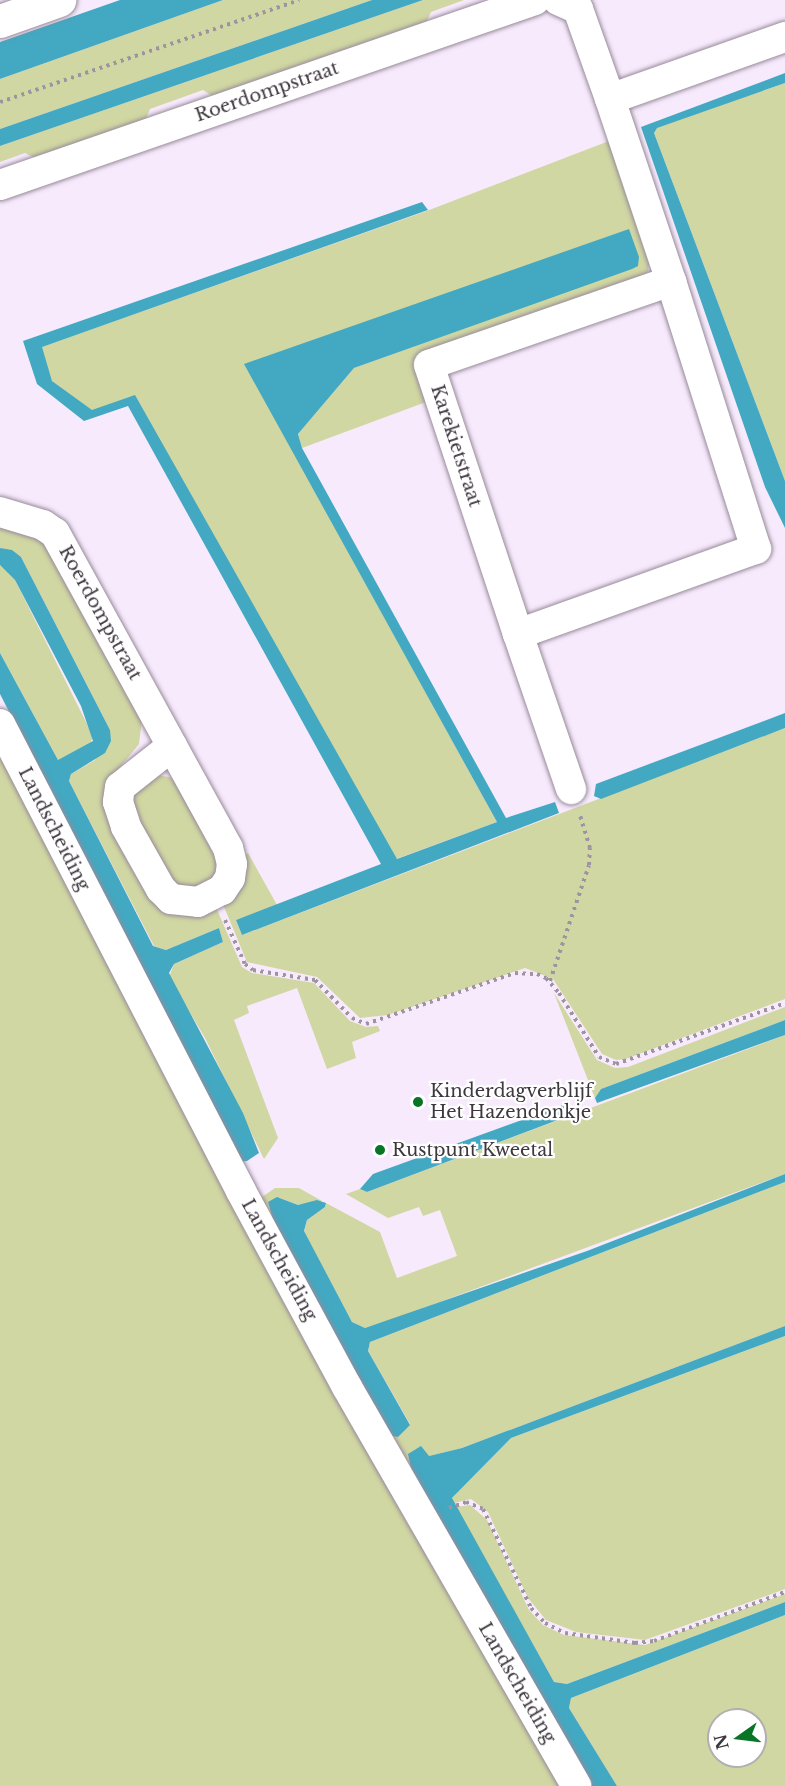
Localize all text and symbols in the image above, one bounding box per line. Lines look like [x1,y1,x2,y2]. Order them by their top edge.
street label: Roerdompstraat [192,57,342,127]
street label: Karekietstraat [426,382,486,510]
street label: Roerdompstraat [54,542,146,684]
street label: Landscheiding [14,764,94,894]
place label: Kinderdagverblijf Het Hazendonkje [430,1081,592,1124]
marker: Kinderdagverblijf Het Hazendonkje [411,1095,425,1109]
place label: Rustpunt Kweetal [392,1139,553,1161]
marker: Rustpunt Kweetal [373,1143,387,1157]
street label: Landscheiding [237,1195,321,1325]
street label: Landscheiding [474,1619,560,1747]
north arrow [707,1708,767,1768]
text: N [710,1732,733,1752]

